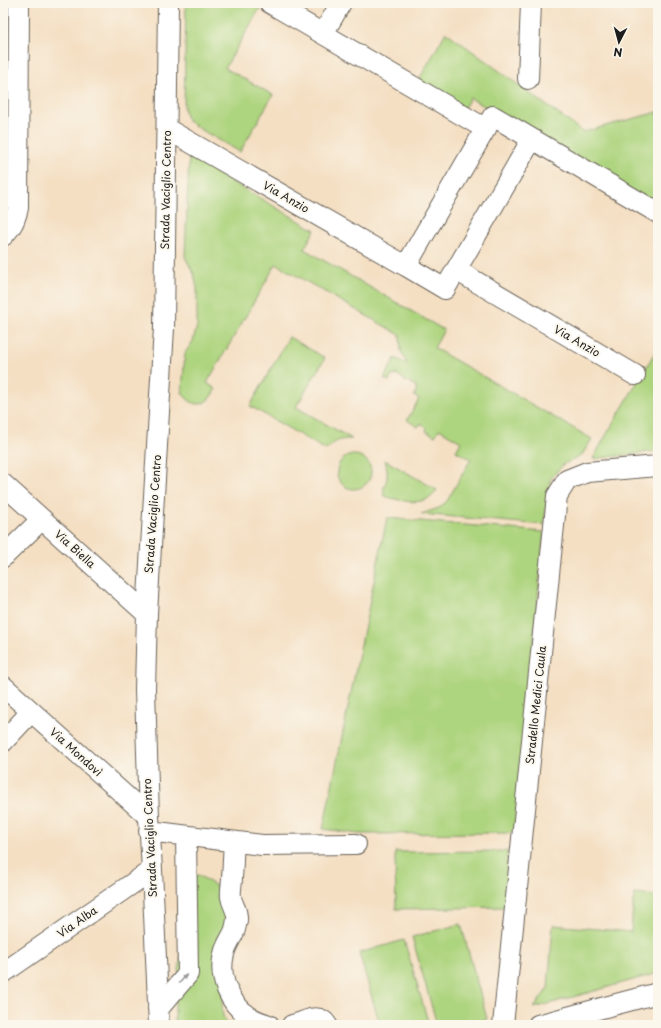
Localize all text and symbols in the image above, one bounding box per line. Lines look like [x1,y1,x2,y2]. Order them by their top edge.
north arrow [599,22,639,62]
text: N [612,44,623,61]
street label: Strada Vaciglio Centro [156,130,175,250]
street label: Via Anzio [260,176,313,217]
street label: Via Anzio [551,320,604,361]
street label: Strada Vaciglio Centro [140,454,165,574]
street label: Via Biella [51,526,100,572]
street label: Stradello Medici Caula [521,645,550,765]
street label: Via Mondovì [46,723,106,780]
street label: Strada Vaciglio Centro [138,778,161,898]
street label: Via Alba [53,901,101,942]
one-way arrow [179,974,188,985]

